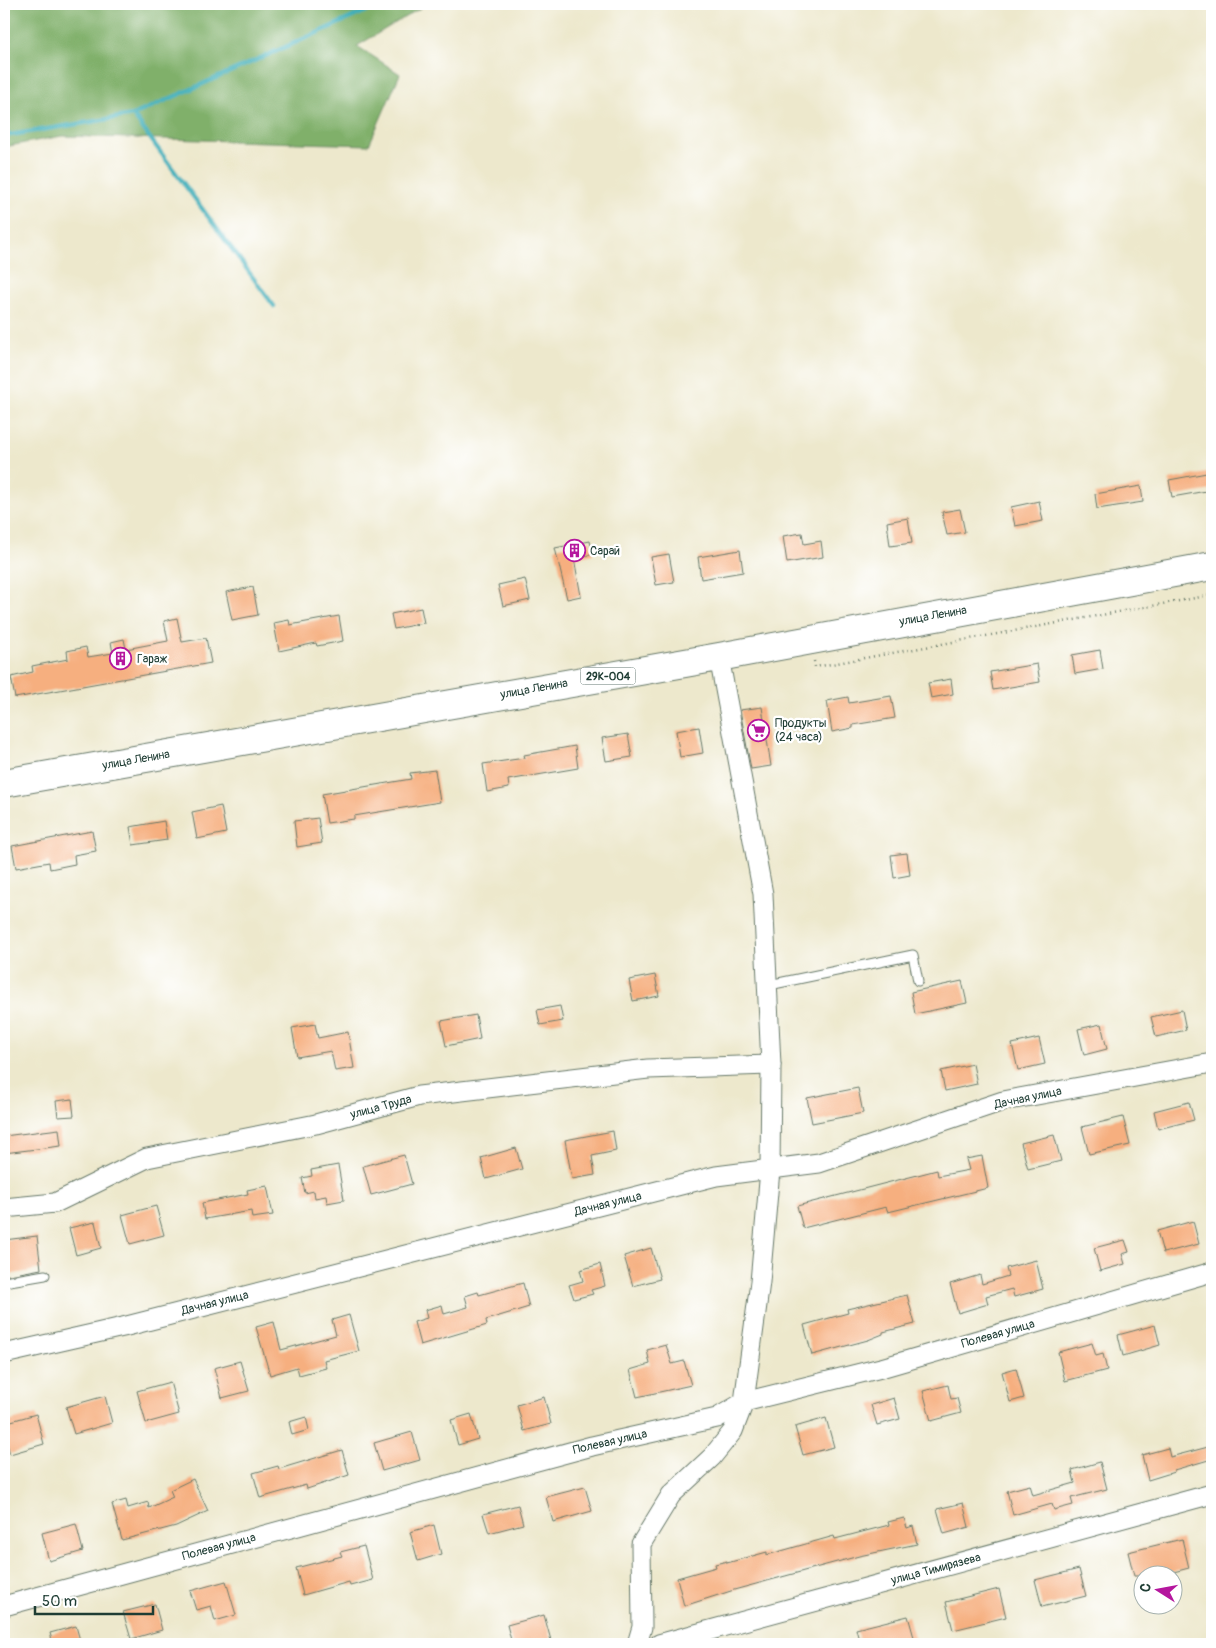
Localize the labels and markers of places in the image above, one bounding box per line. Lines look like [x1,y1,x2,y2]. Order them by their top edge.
building icon: Сарай [562,539,586,563]
place label: Сарай [590,544,620,559]
building icon: Гараж [109,647,133,671]
place label: Гараж [137,652,168,667]
place label: Продукты (24 часа) [775,716,827,745]
supermarket icon: Продукты (24 часа) [747,718,771,742]

